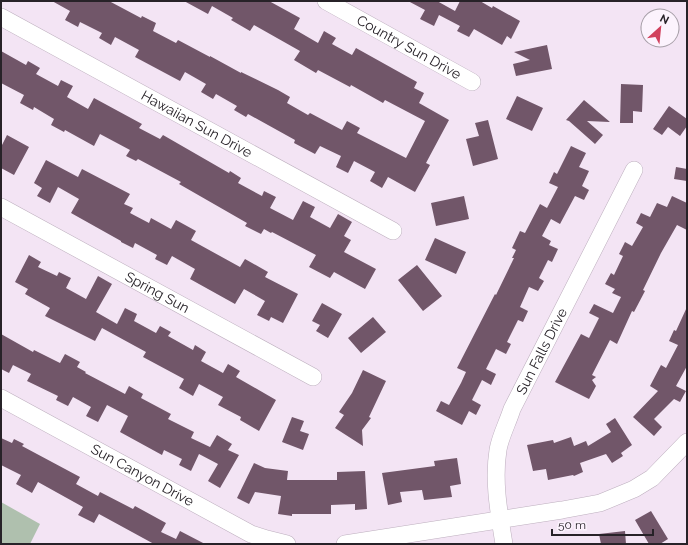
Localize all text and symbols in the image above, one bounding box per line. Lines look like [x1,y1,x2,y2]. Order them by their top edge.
north arrow [640,8,680,48]
street label: Country Sun Drive [354,12,464,82]
text: N [658,12,671,27]
street label: Hawaiian Sun Drive [138,87,255,161]
street label: Spring Sun [123,268,192,316]
street label: Sun Falls Drive [513,305,570,397]
street label: Sun Canyon Drive [88,441,197,509]
scale bar [552,511,653,537]
text: 50 m [558,518,586,532]

